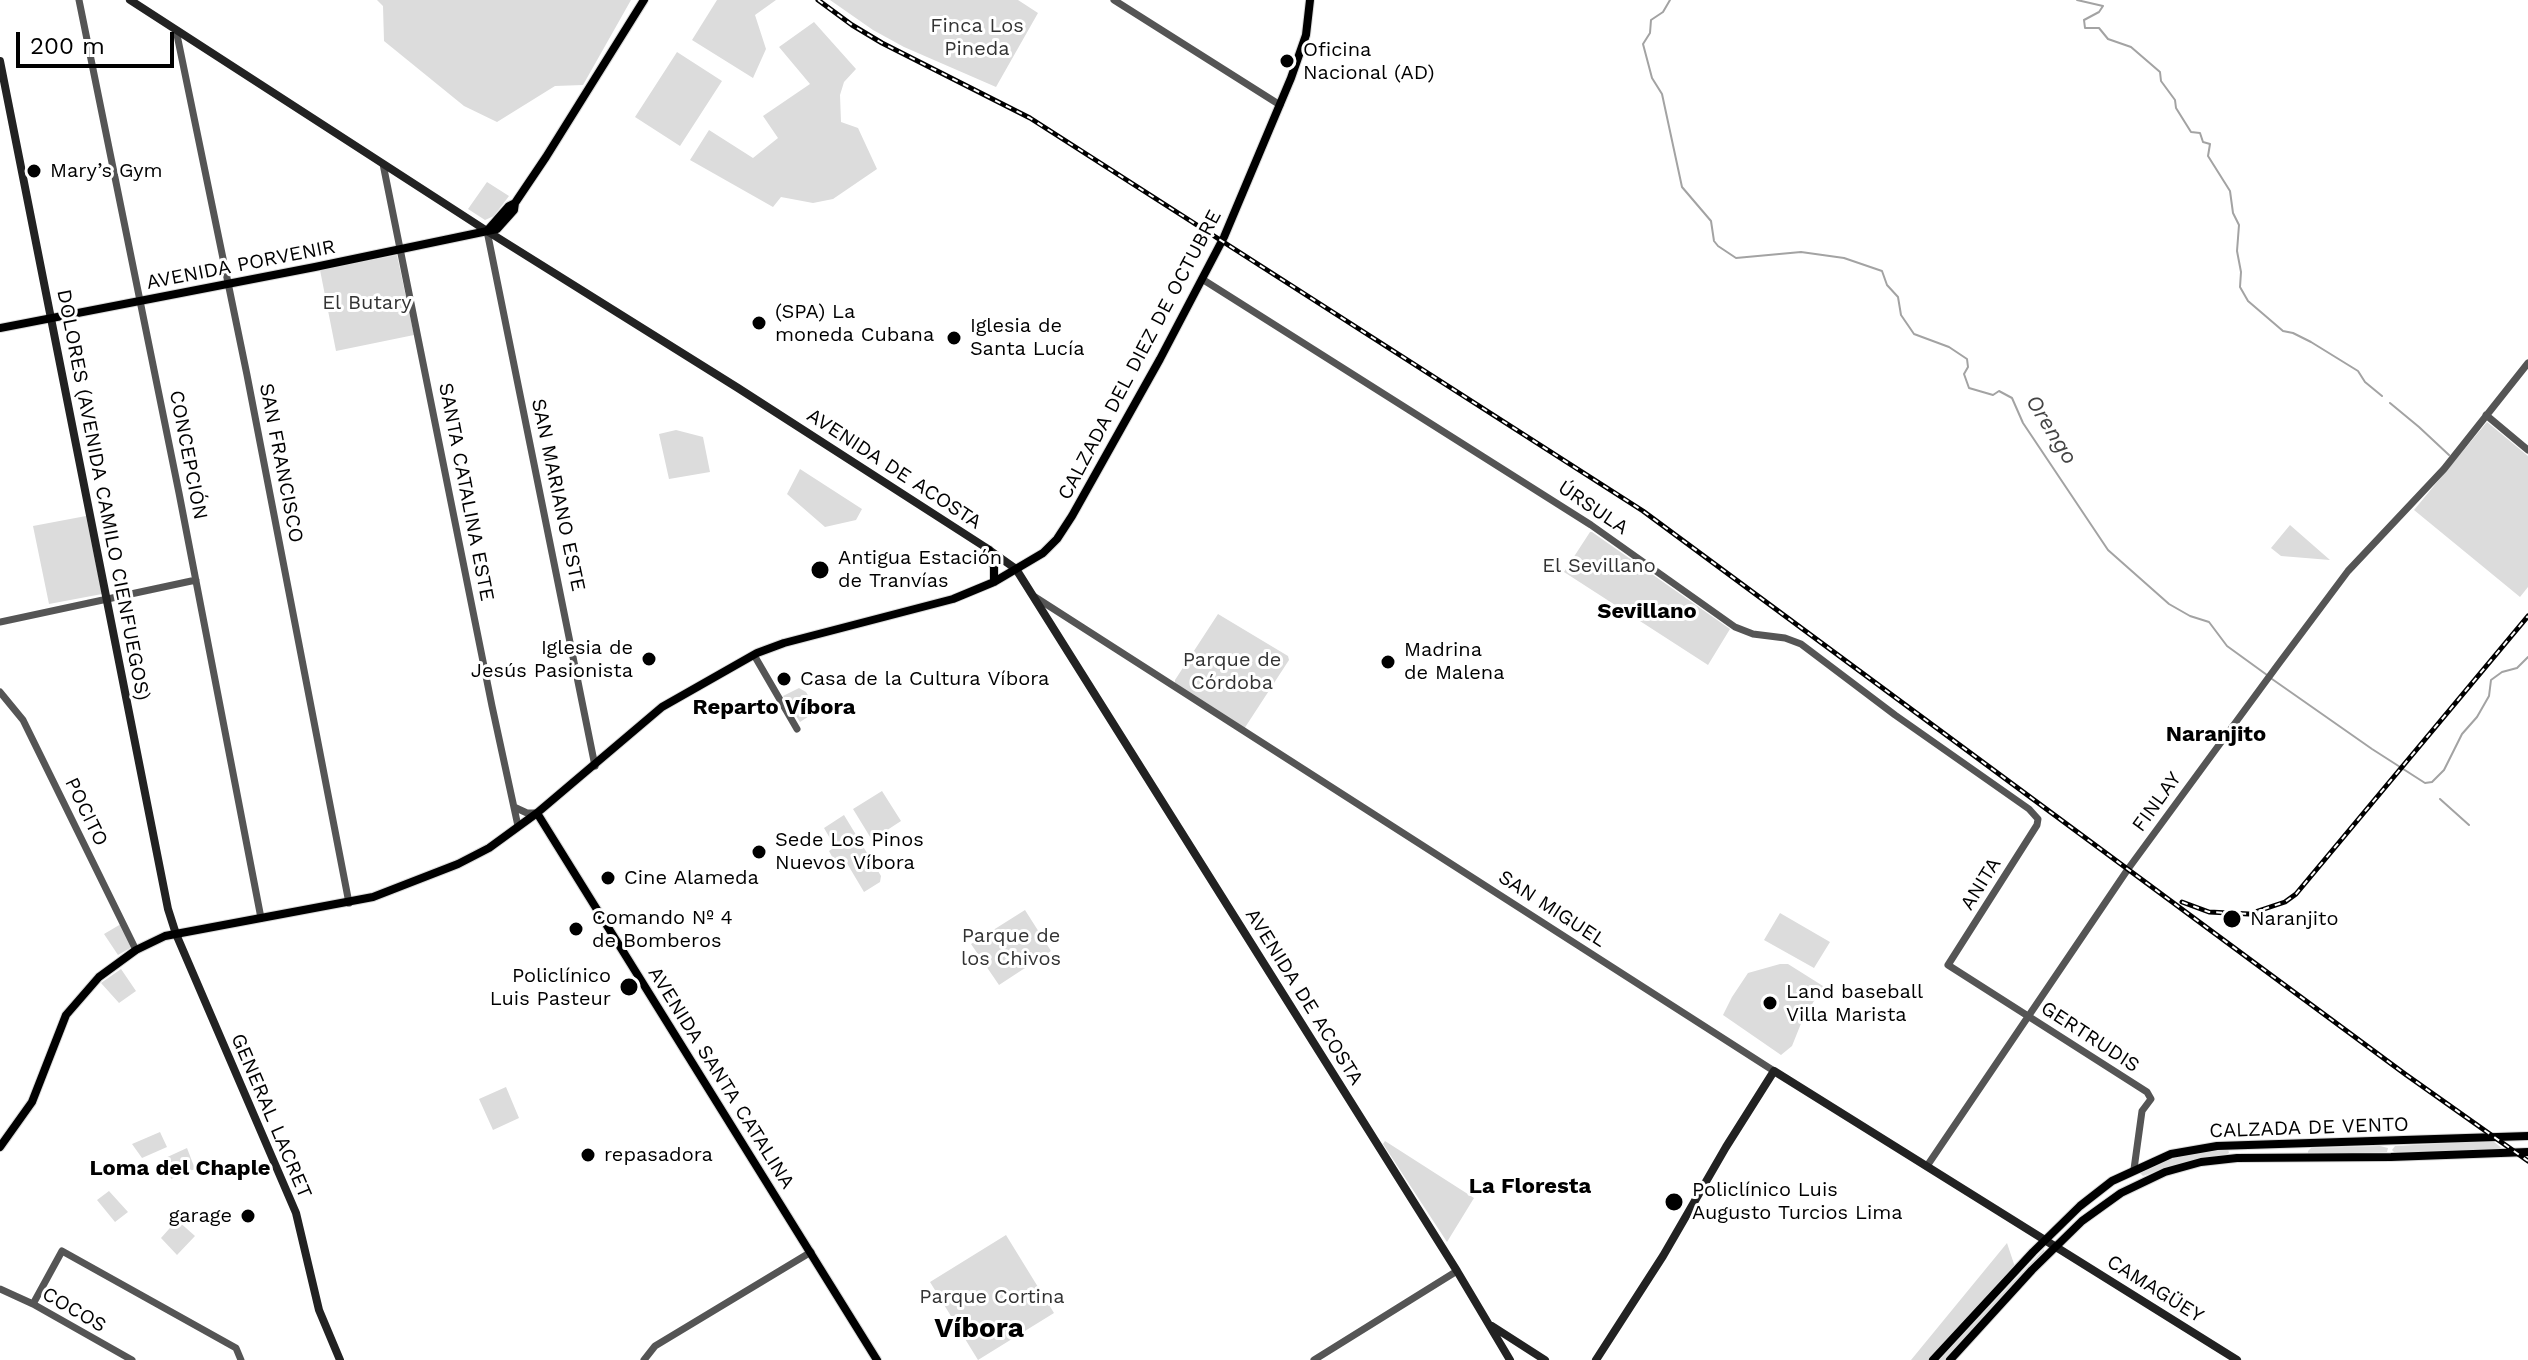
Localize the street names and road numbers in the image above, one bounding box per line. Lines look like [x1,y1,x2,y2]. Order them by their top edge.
street label: CALZADA DEL DIEZ DE OCTUBRE [1053,206,1227,504]
street label: AVENIDA PORVENIR [144,235,338,295]
street label: DOLORES (AVENIDA CAMILO CIENFUEGOS) [51,287,155,703]
street label: SAN FRANCISCO [254,381,308,545]
street label: SANTA CATALINA ESTE [433,381,499,603]
street label: CONCEPCIÓN [164,388,212,522]
street label: SAN MARIANO ESTE [526,396,590,594]
street label: AVENIDA DE ACOSTA [802,404,986,534]
street label: ÚRSULA [1553,476,1633,540]
street label: FINLAY [2127,767,2187,837]
street label: POCITO [59,774,113,850]
street label: ANITA [1956,853,2006,915]
street label: SAN MIGUEL [1494,865,1610,953]
street label: AVENIDA DE ACOSTA [1240,904,1368,1090]
street label: AVENIDA SANTA CATALINA [643,962,799,1194]
street label: GERTRUDIS [2036,996,2144,1078]
street label: GENERAL LACRET [225,1030,317,1202]
street label: CALZADA DE VENTO [2209,1113,2409,1143]
street label: CAMAGÜEY [2102,1250,2208,1328]
street label: COCOS [38,1282,110,1338]

